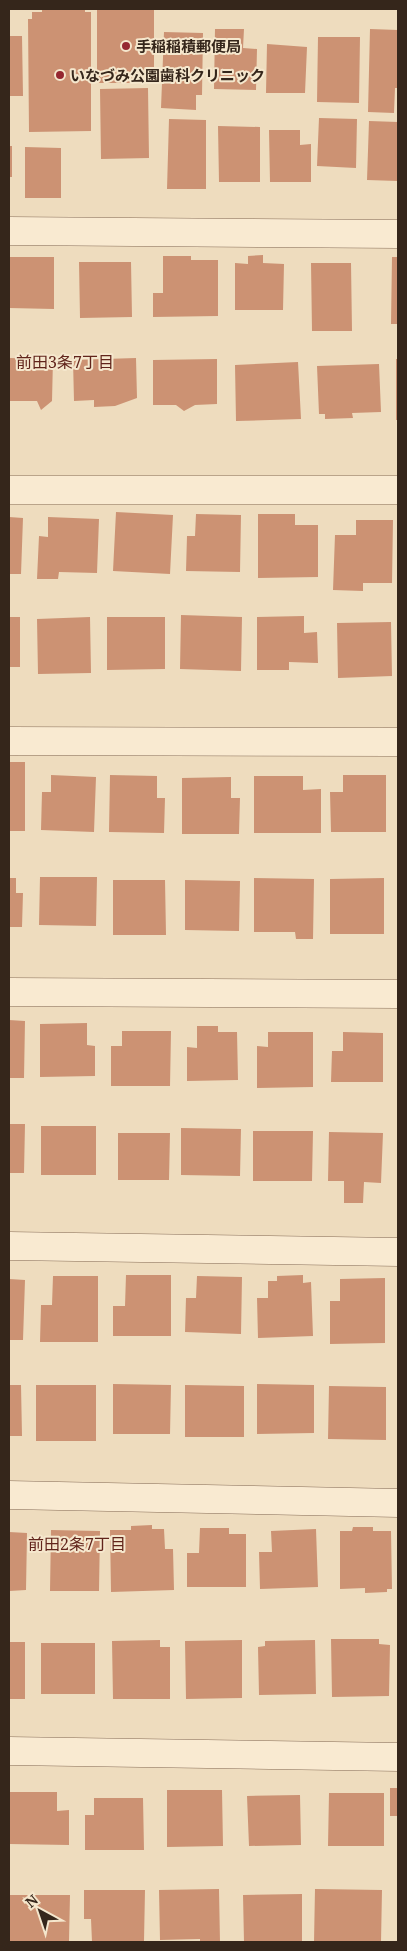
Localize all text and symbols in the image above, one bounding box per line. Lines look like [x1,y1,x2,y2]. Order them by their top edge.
place label: 手稲稲積郵便局 [136,36,241,56]
marker: 手稲稲積郵便局 [120,40,132,52]
place label: いなづみ公園歯科クリニック [70,65,265,85]
marker: いなづみ公園歯科クリニック [54,69,66,81]
district label: 前田3条7丁目 [16,351,114,373]
district label: 前田2条7丁目 [28,1533,126,1555]
north arrow [15,1886,65,1936]
text: N [21,1890,42,1911]

